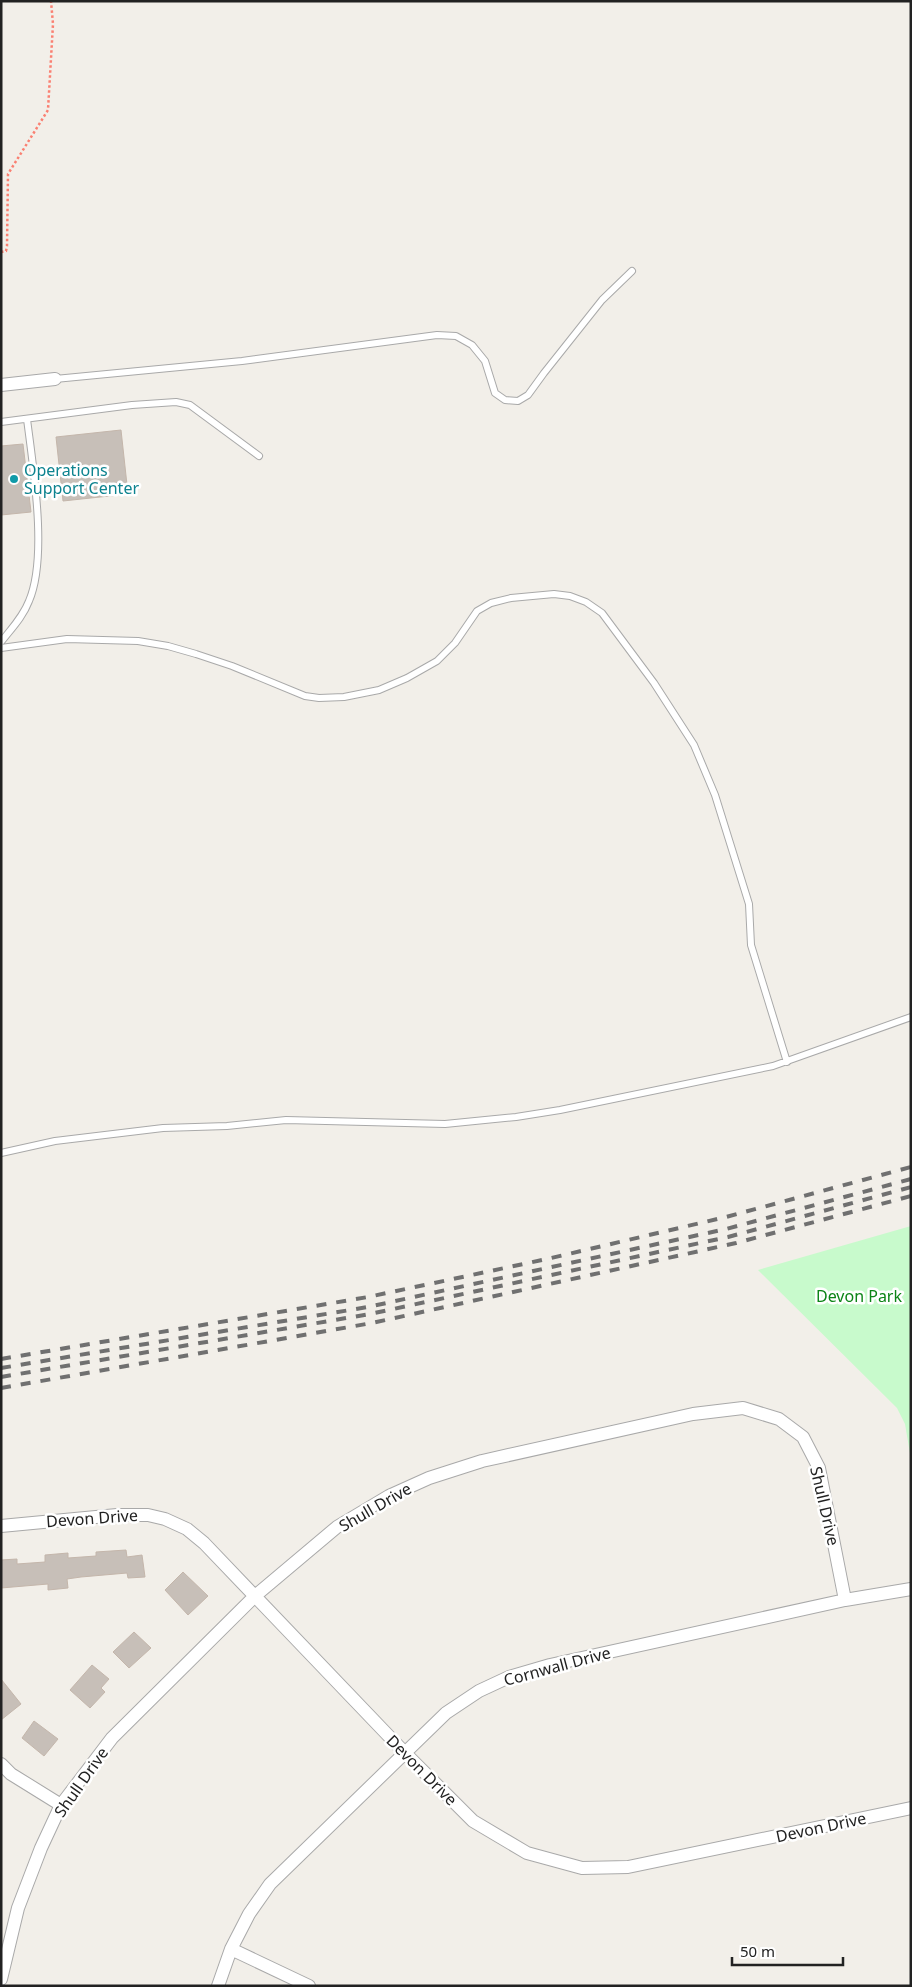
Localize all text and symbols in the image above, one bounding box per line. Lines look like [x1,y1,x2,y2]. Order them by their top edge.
place label: Operations Support Center [24,459,139,499]
marker: Operations Support Center [8,473,20,485]
park label: Devon Park [816,1285,902,1307]
street label: Shull Drive [805,1464,845,1548]
street label: Shull Drive [335,1477,415,1537]
street label: Devon Drive [45,1504,139,1532]
street label: Cornwall Drive [501,1641,613,1691]
street label: Devon Drive [382,1730,462,1810]
street label: Shull Drive [49,1743,113,1821]
street label: Devon Drive [774,1807,868,1847]
scale bar [732,1934,843,1966]
text: 50 m [740,1941,775,1961]

